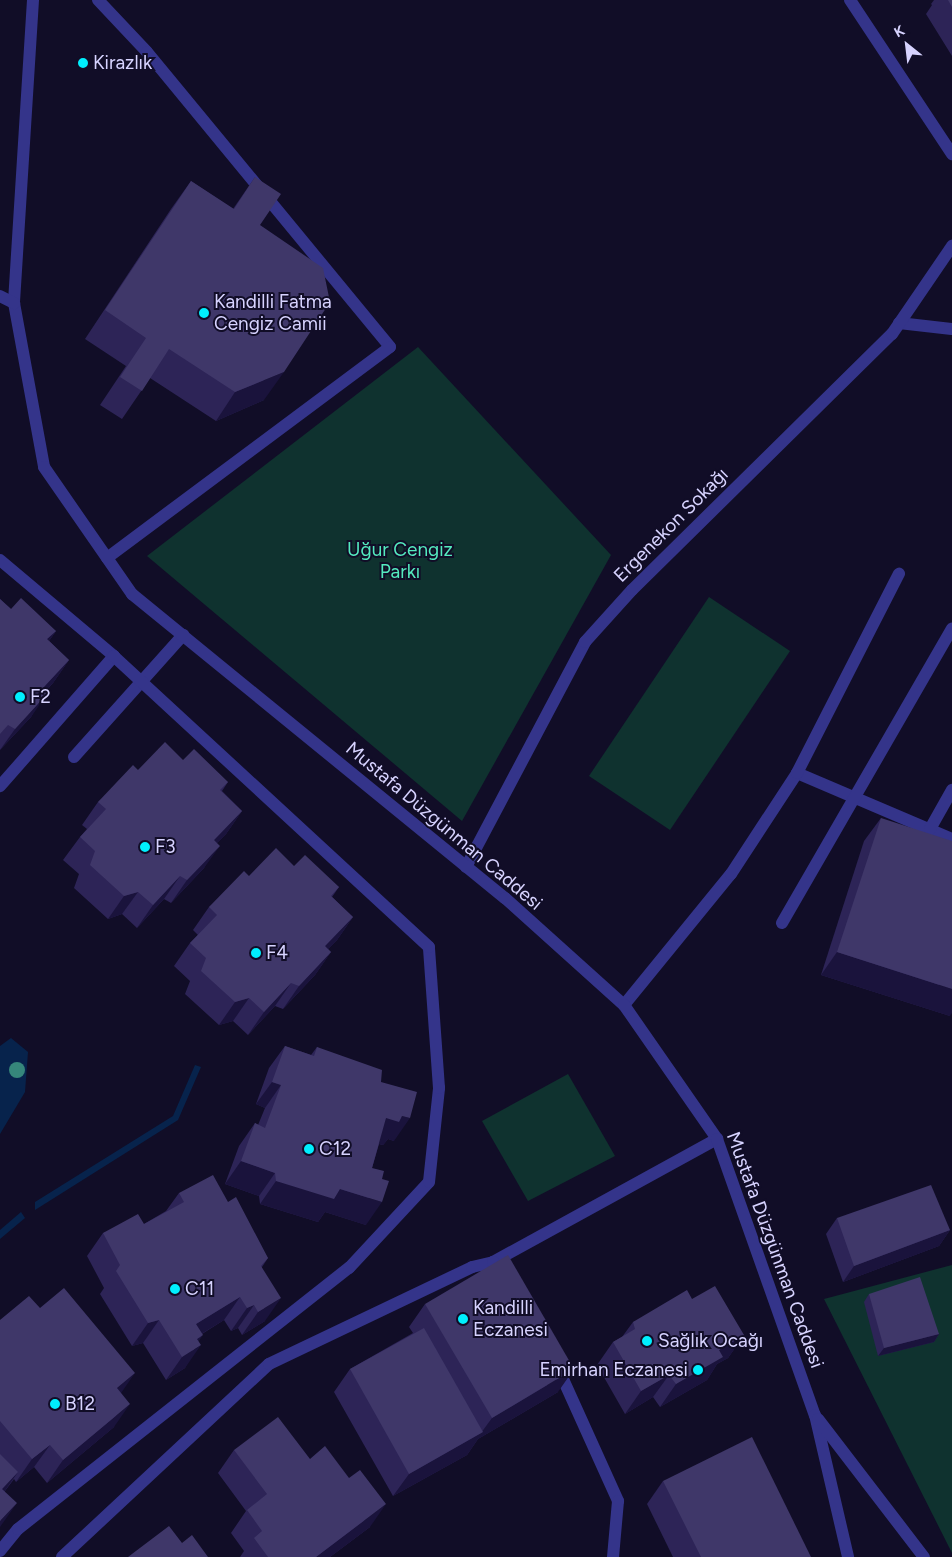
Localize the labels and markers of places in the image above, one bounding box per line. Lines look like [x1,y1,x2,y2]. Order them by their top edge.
place label: Kirazlık [93,52,152,74]
marker: Kirazlık [77,57,89,69]
place label: Kandilli Fatma Cengiz Camii [214,291,332,335]
marker: Kandilli Fatma Cengiz Camii [198,307,210,319]
place label: F2 [30,686,51,708]
marker: F2 [14,691,26,703]
place label: F3 [155,836,176,858]
marker: F3 [139,841,151,853]
place label: F4 [266,942,288,964]
marker: F4 [250,947,262,959]
place label: C12 [319,1138,351,1160]
marker: C12 [303,1143,315,1155]
place label: C11 [185,1278,214,1300]
marker: C11 [169,1283,181,1295]
place label: Kandilli Eczanesi [473,1297,548,1341]
marker: Kandilli Eczanesi [457,1313,469,1325]
place label: Sağlık Ocağı [658,1330,763,1352]
marker: Sağlık Ocağı [640,1334,654,1348]
place label: Emirhan Eczanesi [539,1359,688,1381]
marker: Emirhan Eczanesi [692,1364,704,1376]
place label: B12 [65,1393,95,1415]
marker: B12 [49,1398,61,1410]

